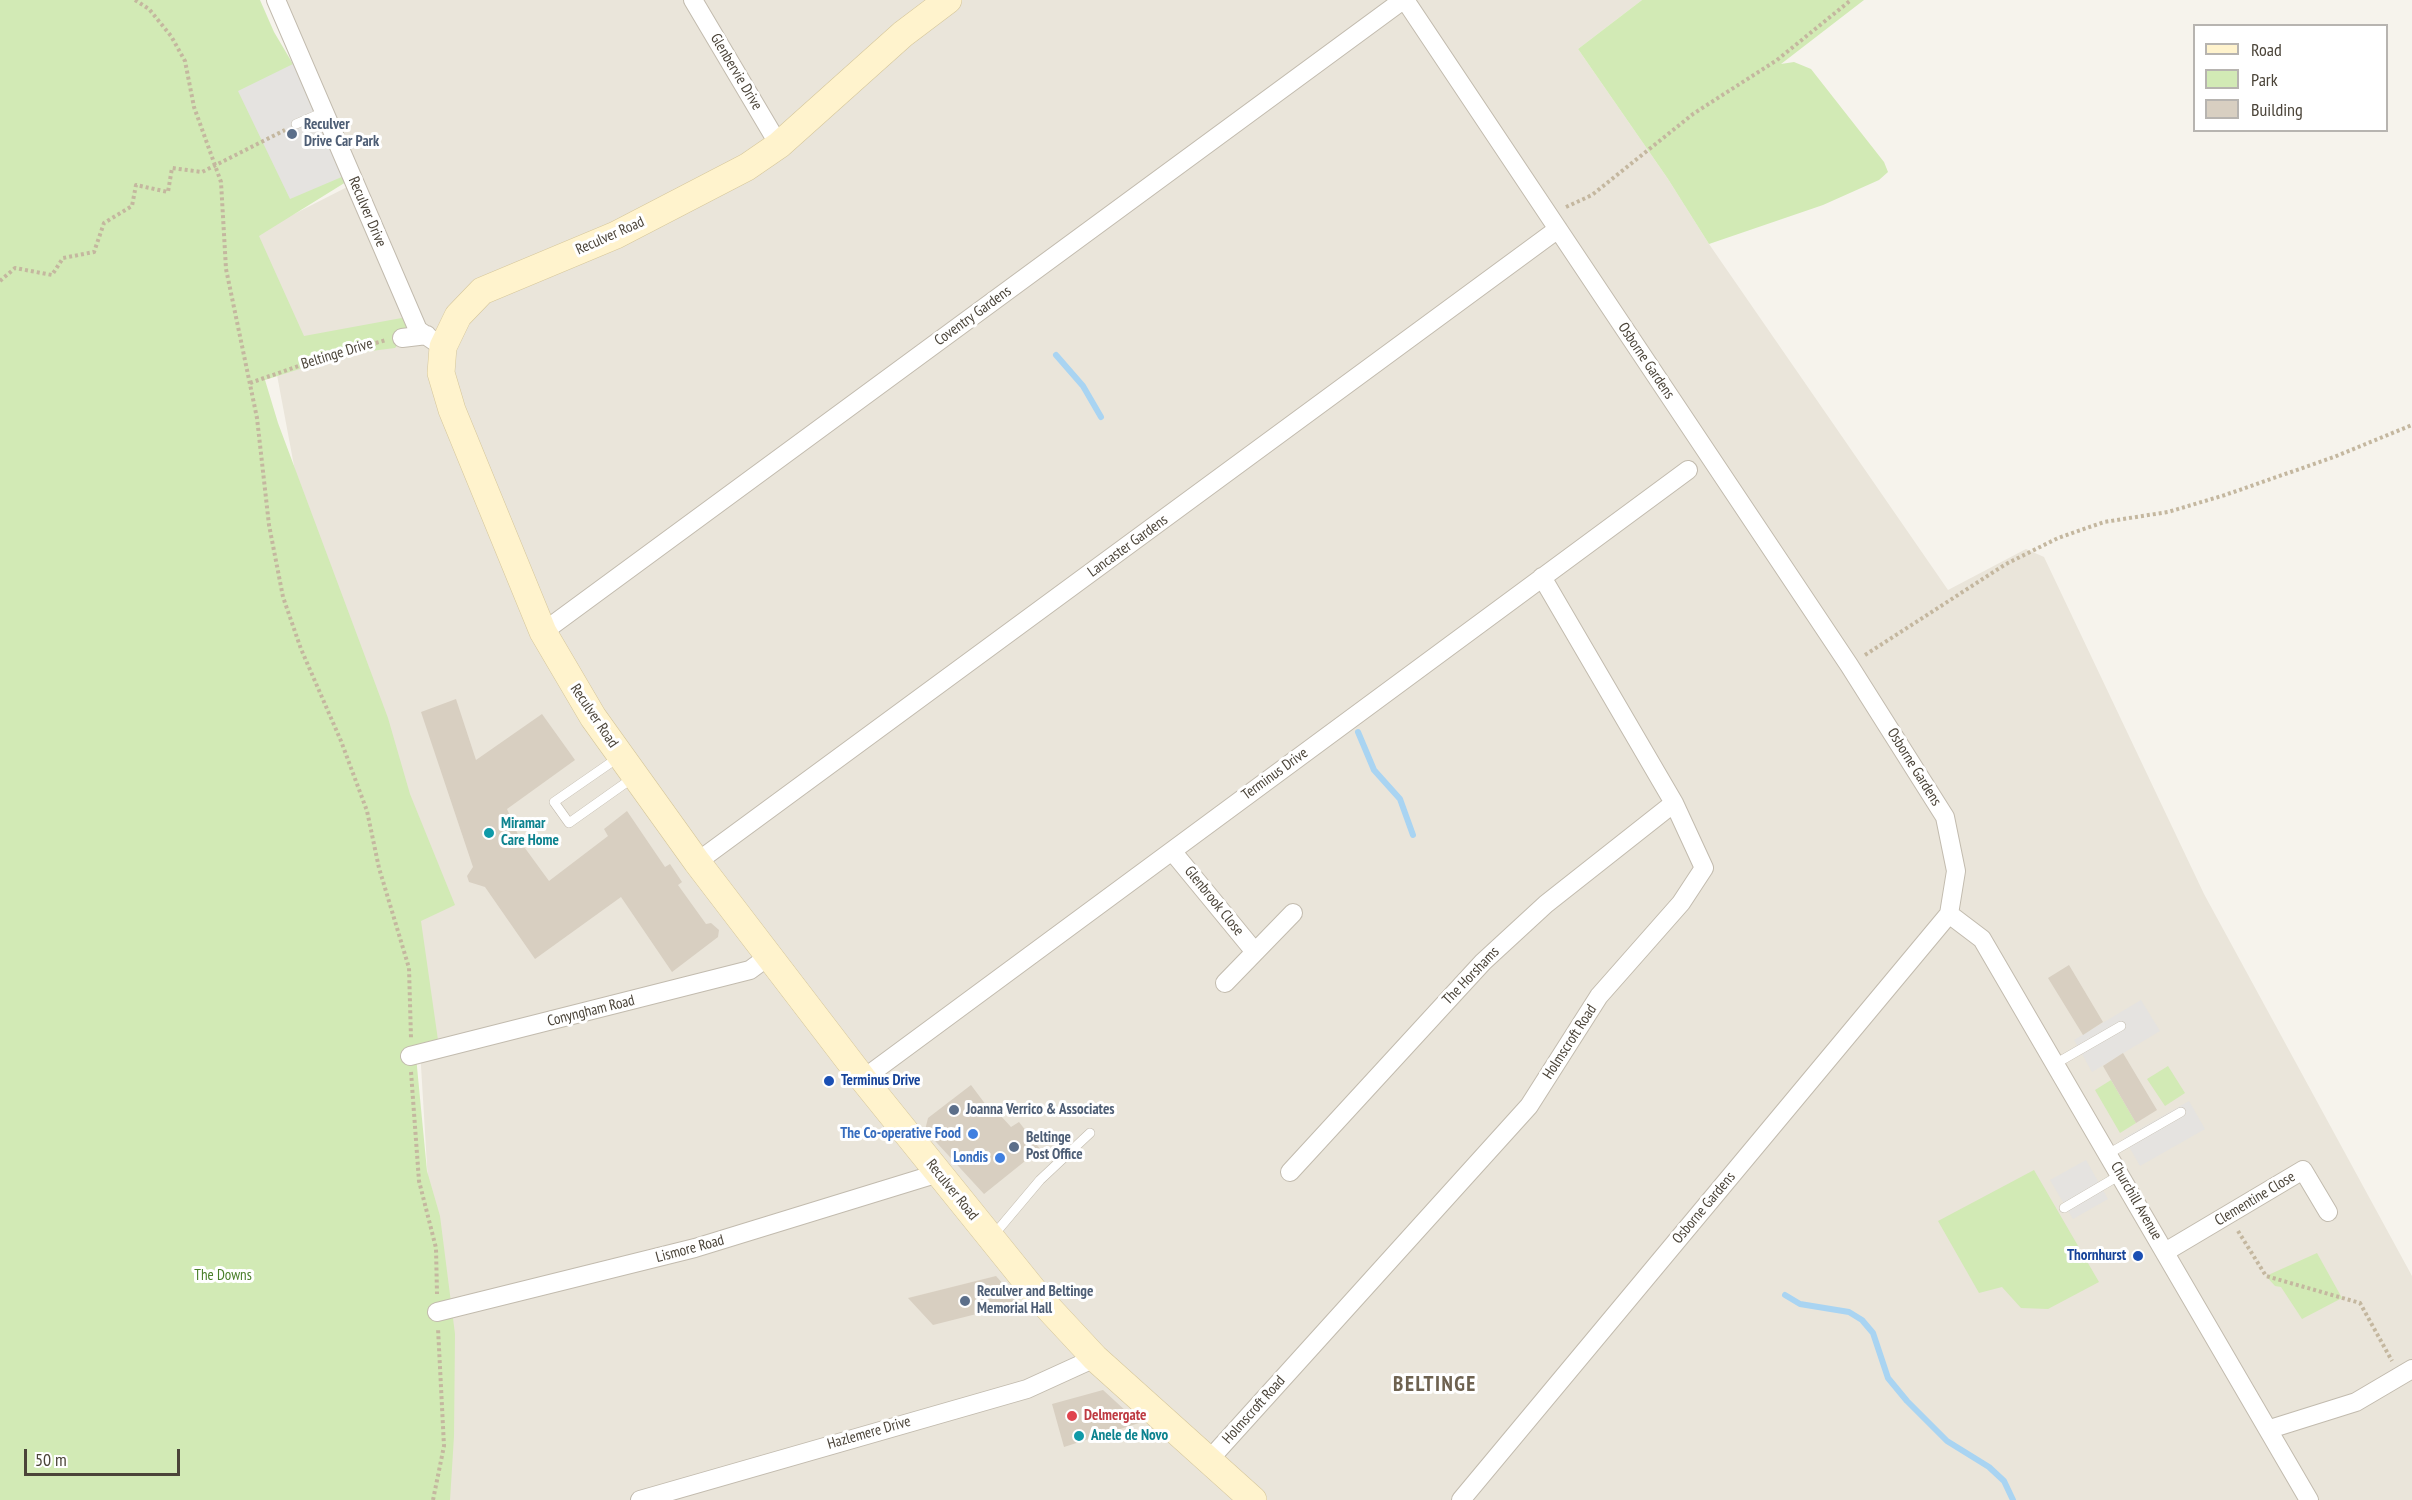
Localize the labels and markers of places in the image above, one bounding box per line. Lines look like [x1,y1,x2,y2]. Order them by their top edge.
place label: Reculver Drive Car Park [304,116,379,151]
marker: Reculver Drive Car Park [285,127,299,141]
place label: Miramar Care Home [501,815,559,850]
marker: Miramar Care Home [482,826,496,840]
place label: Terminus Drive [841,1072,921,1090]
marker: Terminus Drive [822,1074,836,1088]
place label: Joanna Verrico & Associates [966,1101,1115,1119]
marker: Joanna Verrico & Associates [947,1103,961,1117]
place label: The Co-operative Food [840,1125,961,1143]
marker: The Co-operative Food [966,1127,980,1141]
place label: Beltinge Post Office [1026,1129,1083,1164]
marker: Beltinge Post Office [1007,1140,1021,1154]
place label: Londis [953,1149,988,1167]
marker: Londis [993,1151,1007,1165]
place label: Thornhurst [2067,1247,2126,1265]
marker: Thornhurst [2131,1249,2145,1263]
place label: Reculver and Beltinge Memorial Hall [977,1283,1093,1318]
marker: Reculver and Beltinge Memorial Hall [958,1294,972,1308]
place label: Delmergate [1084,1407,1146,1425]
marker: Delmergate [1065,1409,1079,1423]
place label: Anele de Novo [1091,1427,1168,1445]
marker: Anele de Novo [1072,1429,1086,1443]

